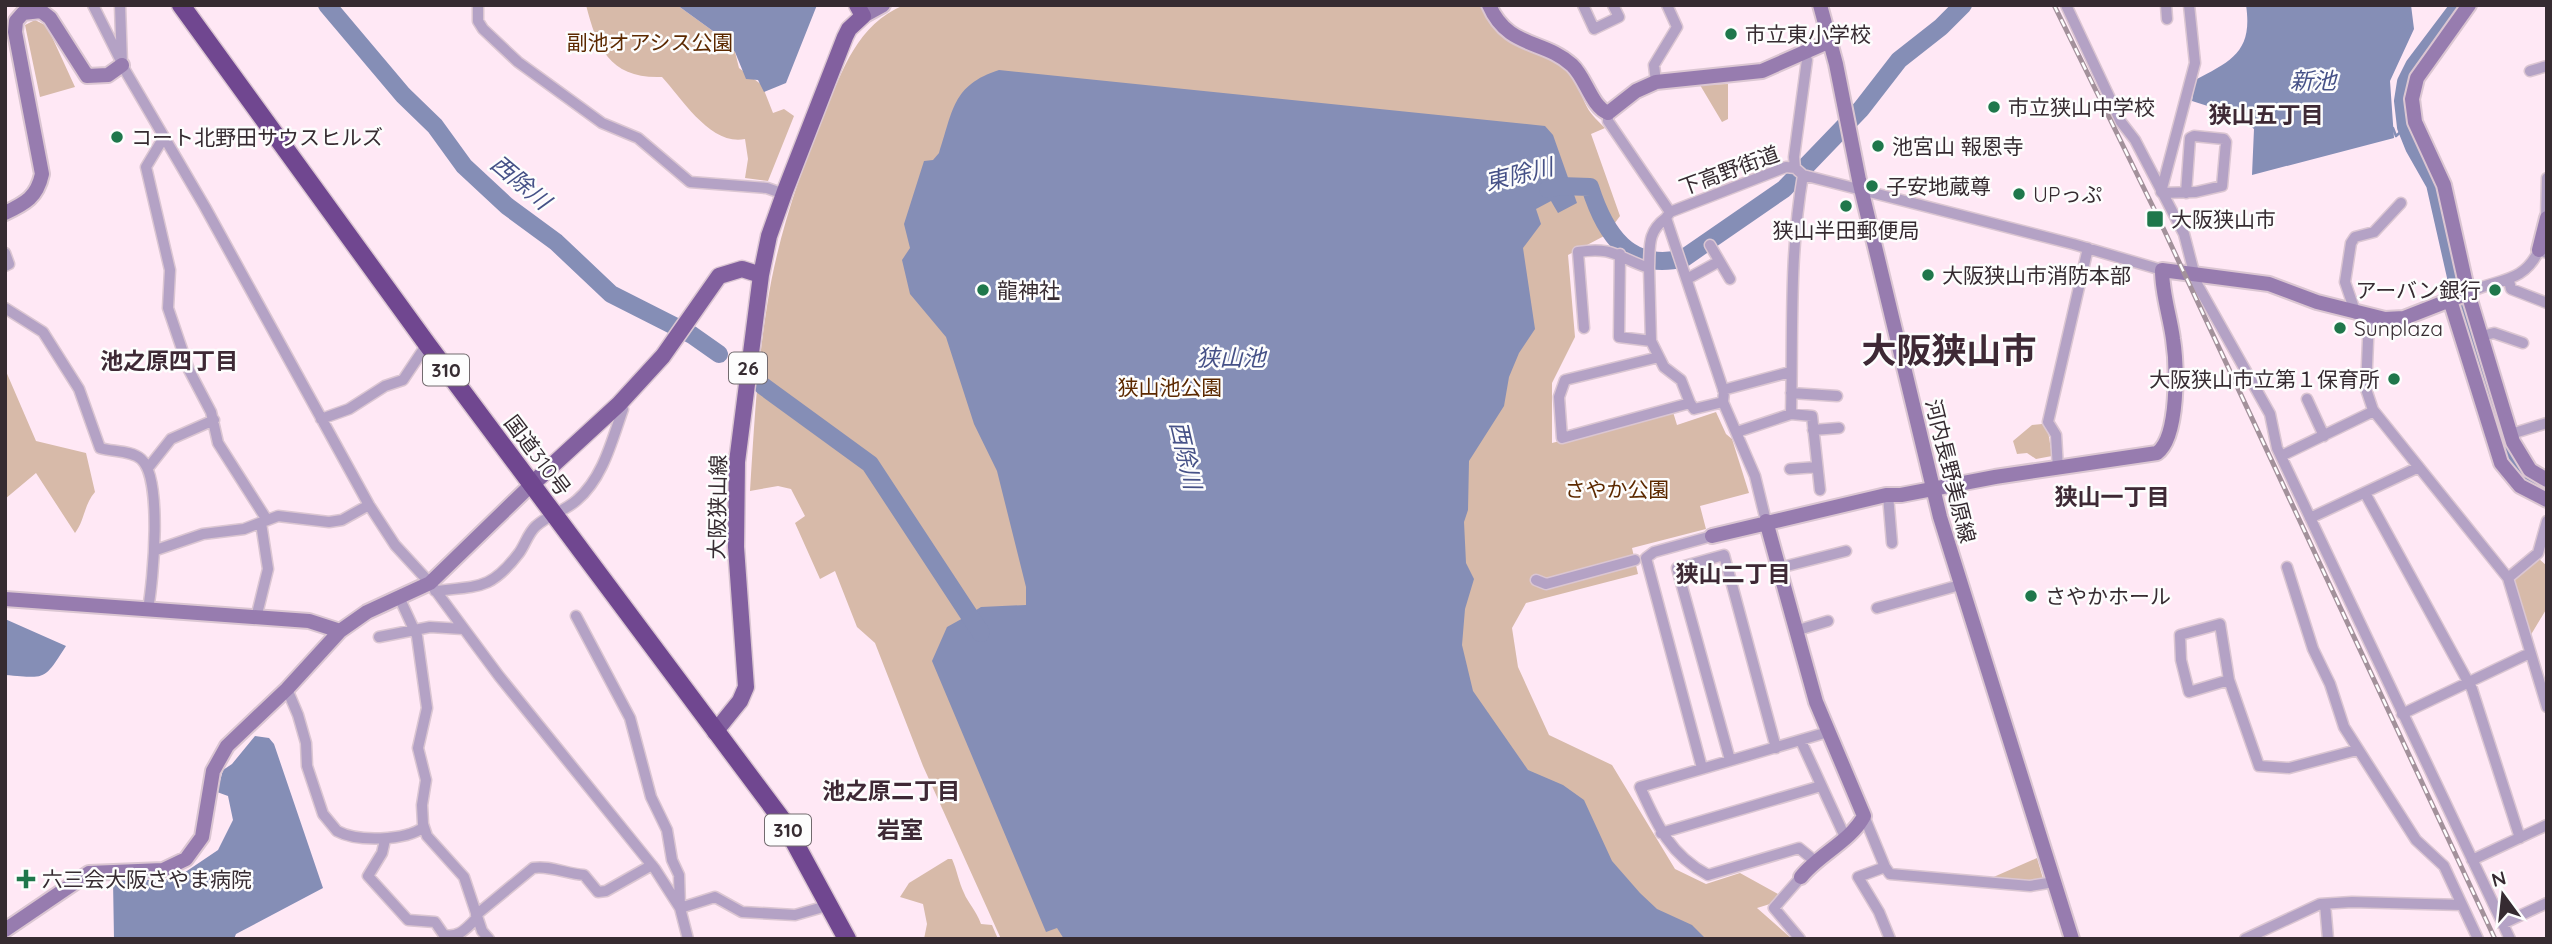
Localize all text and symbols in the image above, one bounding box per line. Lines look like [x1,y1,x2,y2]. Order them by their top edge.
place label: 市立東小学校 [1745,21,1871,47]
marker: 市立東小学校 [1723,26,1739,42]
park label: 副池オアシス公園 [566,29,734,55]
water label: 新池 [2290,66,2338,95]
place label: 市立狭山中学校 [2008,94,2155,120]
marker: 市立狭山中学校 [1986,99,2002,115]
district label: 狭山五丁目 [2209,100,2324,129]
place label: コート北野田サウスヒルズ [131,124,383,150]
marker: コート北野田サウスヒルズ [109,129,125,145]
place label: 池宮山 報恩寺 [1892,133,2024,159]
marker: 池宮山 報恩寺 [1870,138,1886,154]
street label: 下高野街道 [1675,140,1783,200]
water label: 西除川 [485,149,559,217]
water label: 東除川 [1482,151,1559,196]
place label: 子安地蔵尊 [1886,173,1991,199]
marker: 子安地蔵尊 [1864,178,1880,194]
place label: UPっぷ [2033,181,2103,207]
marker: UPっぷ [2011,186,2027,202]
marker: 狭山半田郵便局 [1838,198,1854,214]
place label: 大阪狭山市 [2171,206,2276,232]
marker: 大阪狭山市 [2145,209,2165,229]
place label: 狭山半田郵便局 [1773,217,1920,243]
place label: 大阪狭山市消防本部 [1942,262,2131,288]
marker: 大阪狭山市消防本部 [1920,267,1936,283]
place label: 龍神社 [997,277,1060,303]
place label: アーバン銀行 [2355,277,2481,303]
marker: 龍神社 [975,282,991,298]
marker: アーバン銀行 [2487,282,2503,298]
place label: Sunplaza [2354,315,2443,341]
marker: Sunplaza [2332,320,2348,336]
district label: 大阪狭山市 [1861,328,2037,372]
water label: 狭山池 [1197,343,1268,372]
district label: 池之原四丁目 [100,346,238,375]
road number: 26 [729,352,767,384]
road number: 310 [423,354,469,386]
place label: 大阪狭山市立第１保育所 [2149,366,2380,392]
marker: 大阪狭山市立第１保育所 [2386,371,2402,387]
park label: 狭山池公園 [1118,374,1223,400]
street label: 河内長野美原線 [1921,397,1981,545]
street label: 国道310号 [499,410,577,500]
water label: 西除川 [1164,418,1209,495]
street label: 大阪狭山線 [703,454,731,560]
park label: さやか公園 [1565,476,1670,502]
district label: 狭山一丁目 [2055,482,2170,511]
district label: 狭山二丁目 [1676,559,1791,588]
place label: さやかホール [2045,583,2171,609]
marker: さやかホール [2023,588,2039,604]
district label: 池之原二丁目 [822,776,960,805]
road number: 310 [765,814,811,846]
district label: 岩室 [877,815,923,844]
north arrow [2468,860,2538,930]
text: N [2489,865,2508,892]
place label: 六三会大阪さやま病院 [42,866,252,892]
marker: 六三会大阪さやま病院 [16,869,36,889]

